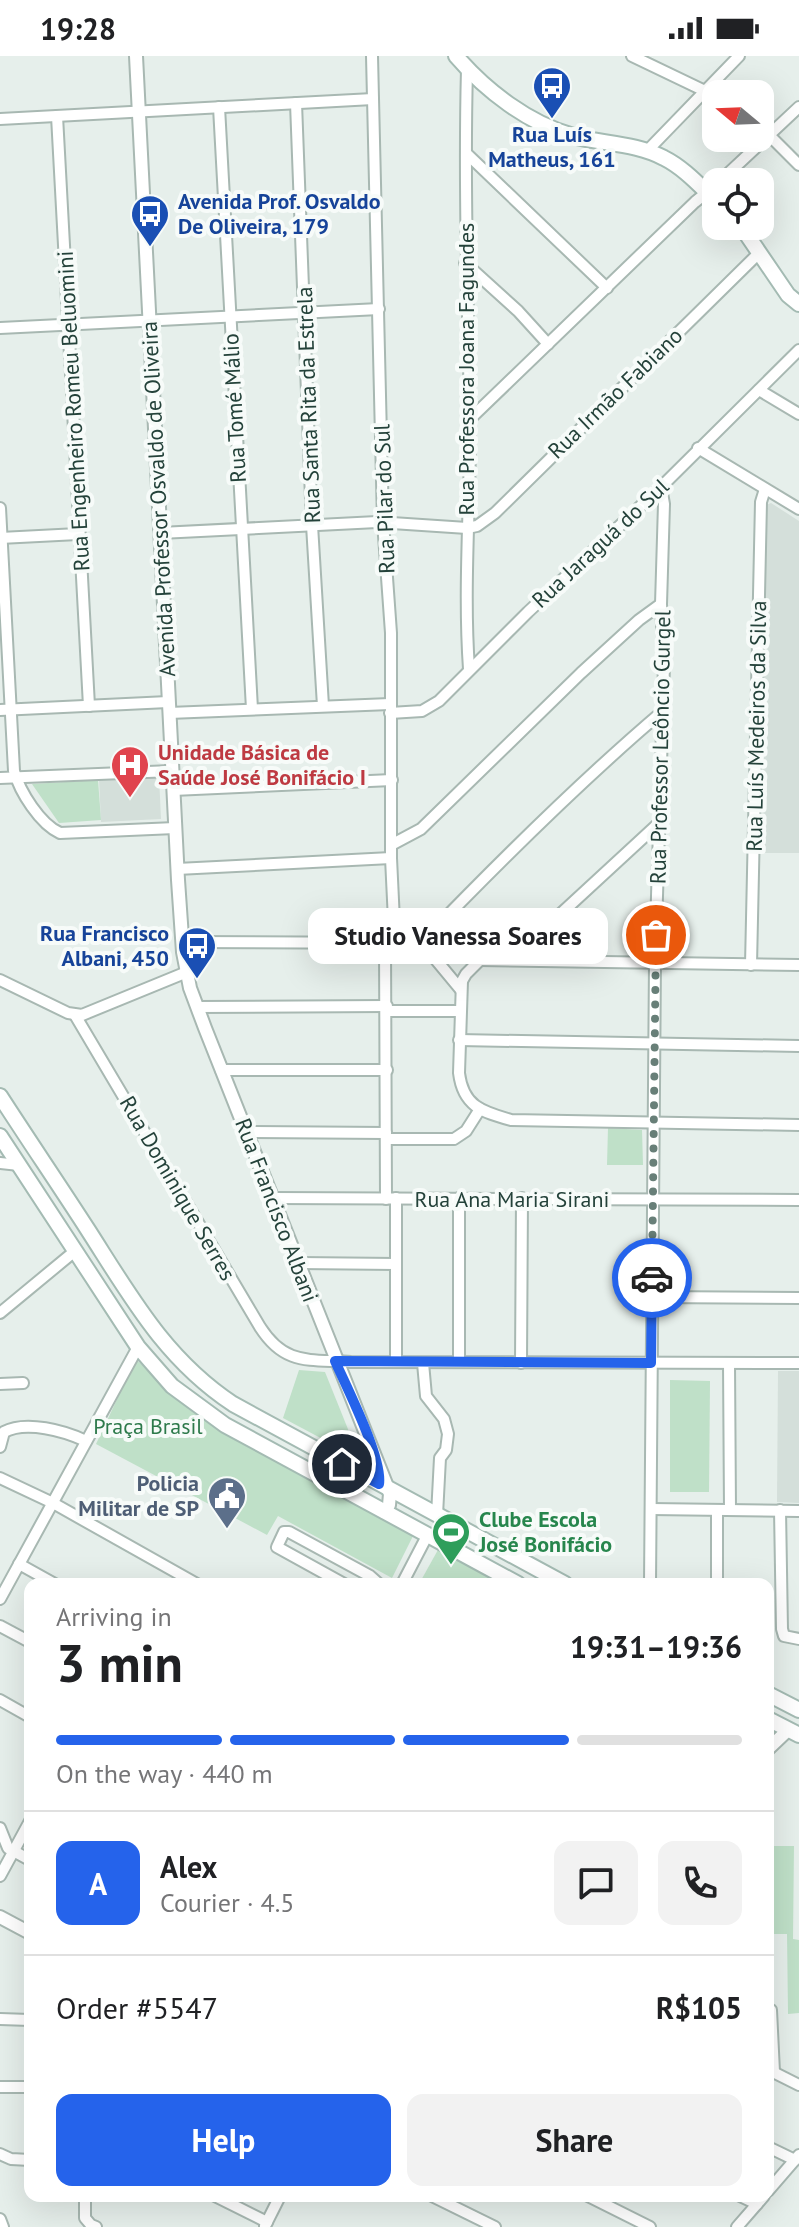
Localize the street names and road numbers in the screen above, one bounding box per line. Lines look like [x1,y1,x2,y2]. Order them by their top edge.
street label: Rua Professora Joana Fagundes [452,223,480,515]
street label: Rua Engenheiro Romeu Beluomini [51,250,95,572]
street label: Rua Santa Rita da Estrela [290,286,326,524]
street label: Avenida Professor Osvaldo de Oliveira [135,320,181,678]
street label: Rua Irmão Fabiano [542,322,688,464]
street label: Rua Tomé Málio [216,333,252,483]
street label: Rua Pilar do Sul [367,423,401,574]
street label: Rua Jaraguá do Sul [526,472,675,614]
street label: Rua Luís Medeiros da Silva [740,600,772,852]
street label: Rua Professor Leôncio Gurgel [644,609,676,884]
street label: Rua Dominique Serres [114,1091,242,1285]
street label: Rua Francisco Albani [229,1114,325,1306]
street label: Rua Ana Maria Sirani [415,1185,609,1213]

